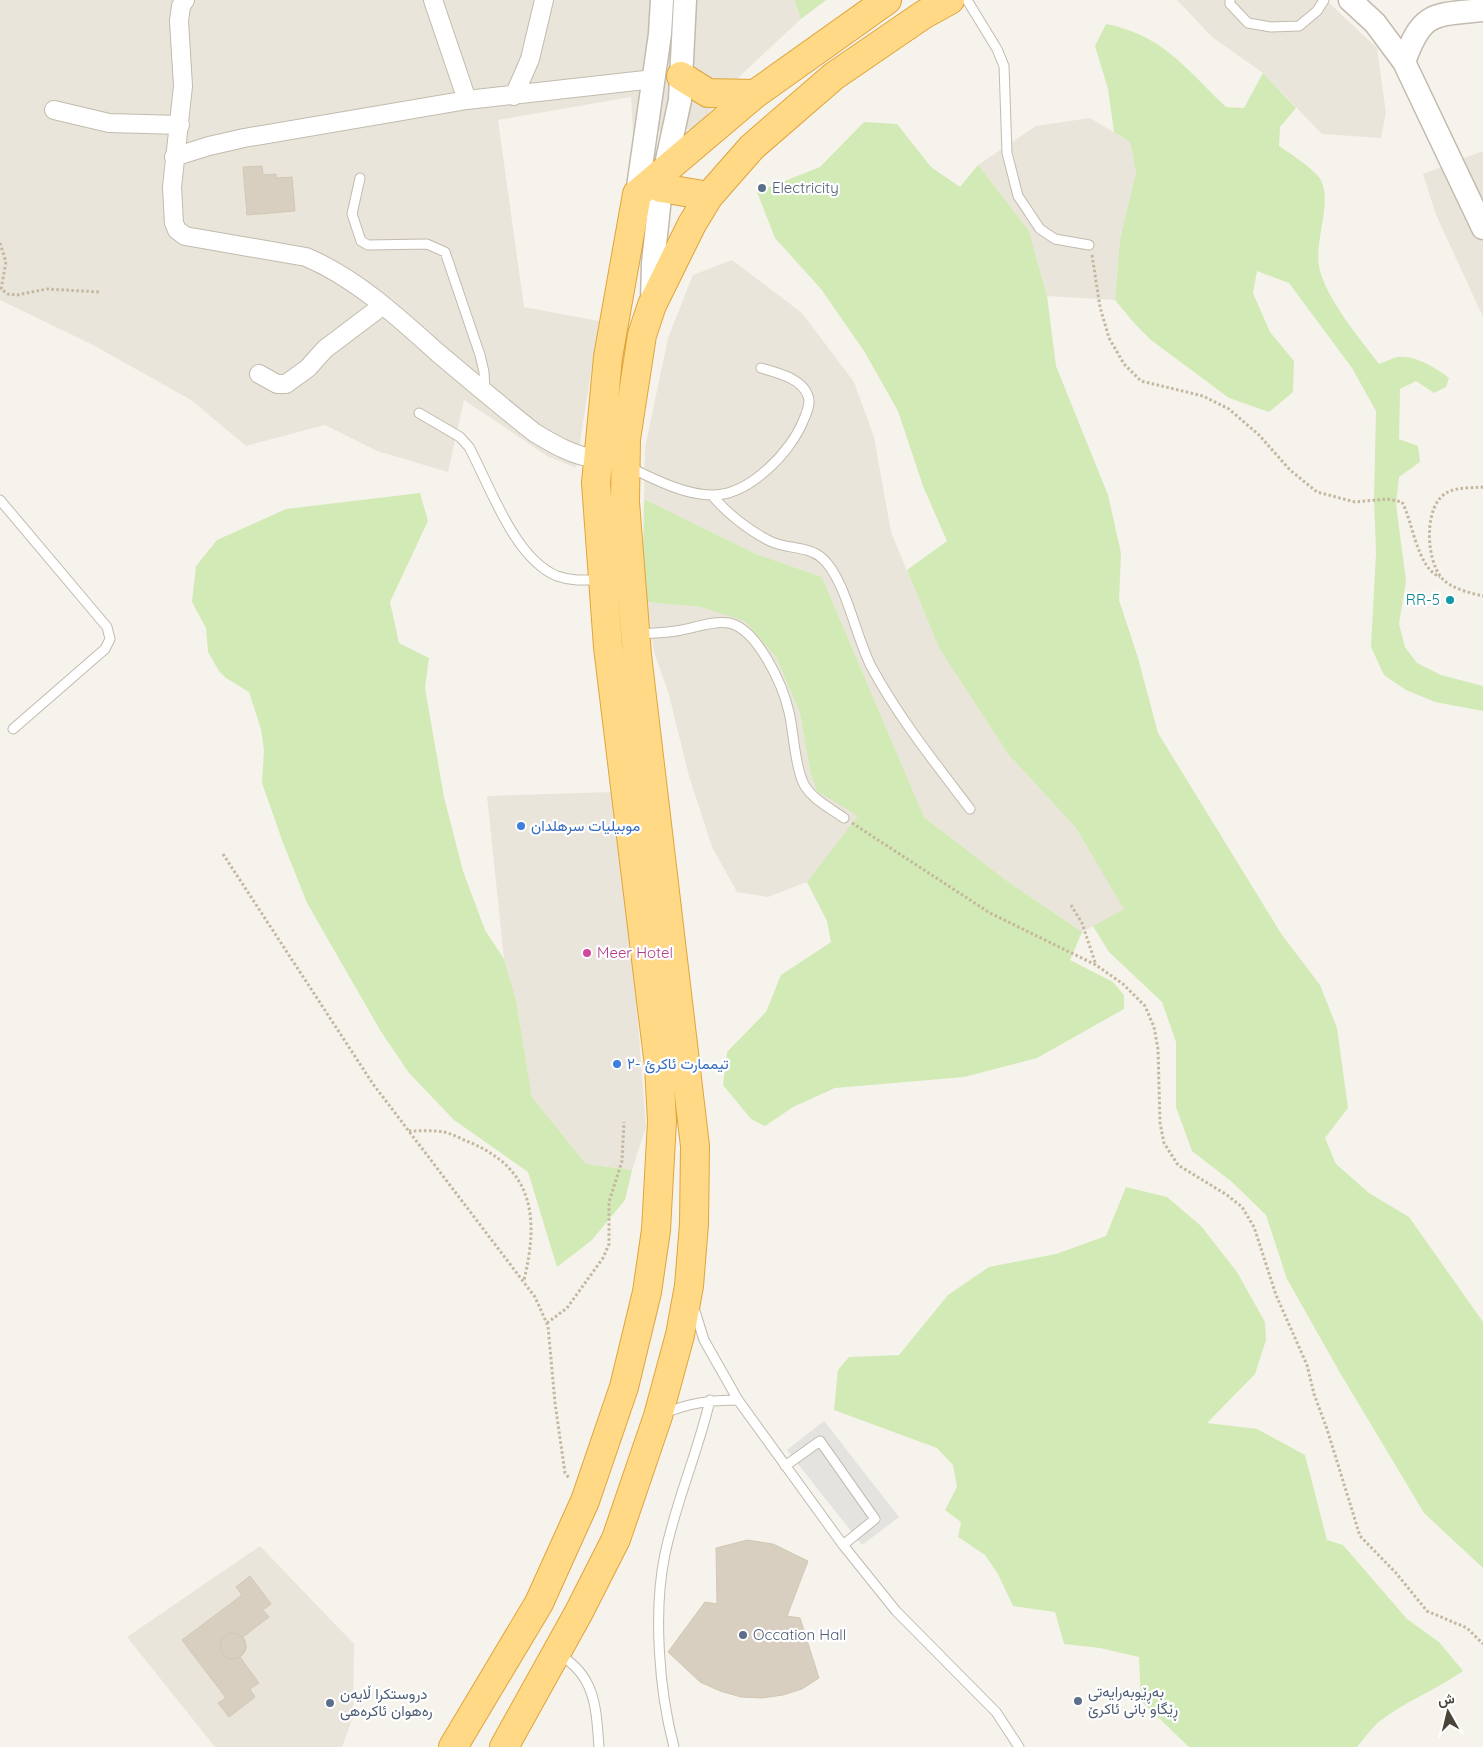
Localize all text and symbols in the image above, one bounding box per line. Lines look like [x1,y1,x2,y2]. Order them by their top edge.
place label: Electricity [772,178,839,197]
marker: Electricity [756,182,768,194]
place label: RR-5 [1406,590,1440,609]
marker: RR-5 [1444,594,1456,606]
place label: موبيليات سرهلدان [531,816,640,835]
marker: موبيليات سرهلدان [515,820,527,832]
place label: Meer Hotel [597,943,673,962]
marker: Meer Hotel [581,947,593,959]
place label: تيممارت ئاكرئ -٢ [627,1054,729,1074]
marker: تيممارت ئاكرئ -٢ [611,1058,623,1070]
place label: Occation Hall [753,1625,846,1644]
marker: Occation Hall [737,1629,749,1641]
place label: بەڕێوبەرایەتی ڕێگاو بانی ئاکرێ [1088,1682,1178,1721]
place label: دروستكرا ڵایەن رەهوان ئاكرەهی [340,1684,433,1721]
north arrow [1423,1687,1473,1737]
text: ش [1437,1689,1456,1709]
marker: بەڕێوبەرایەتی ڕێگاو بانی ئاکرێ [1072,1695,1084,1707]
marker: دروستكرا ڵایەن رەهوان ئاكرەهی [324,1697,336,1709]

